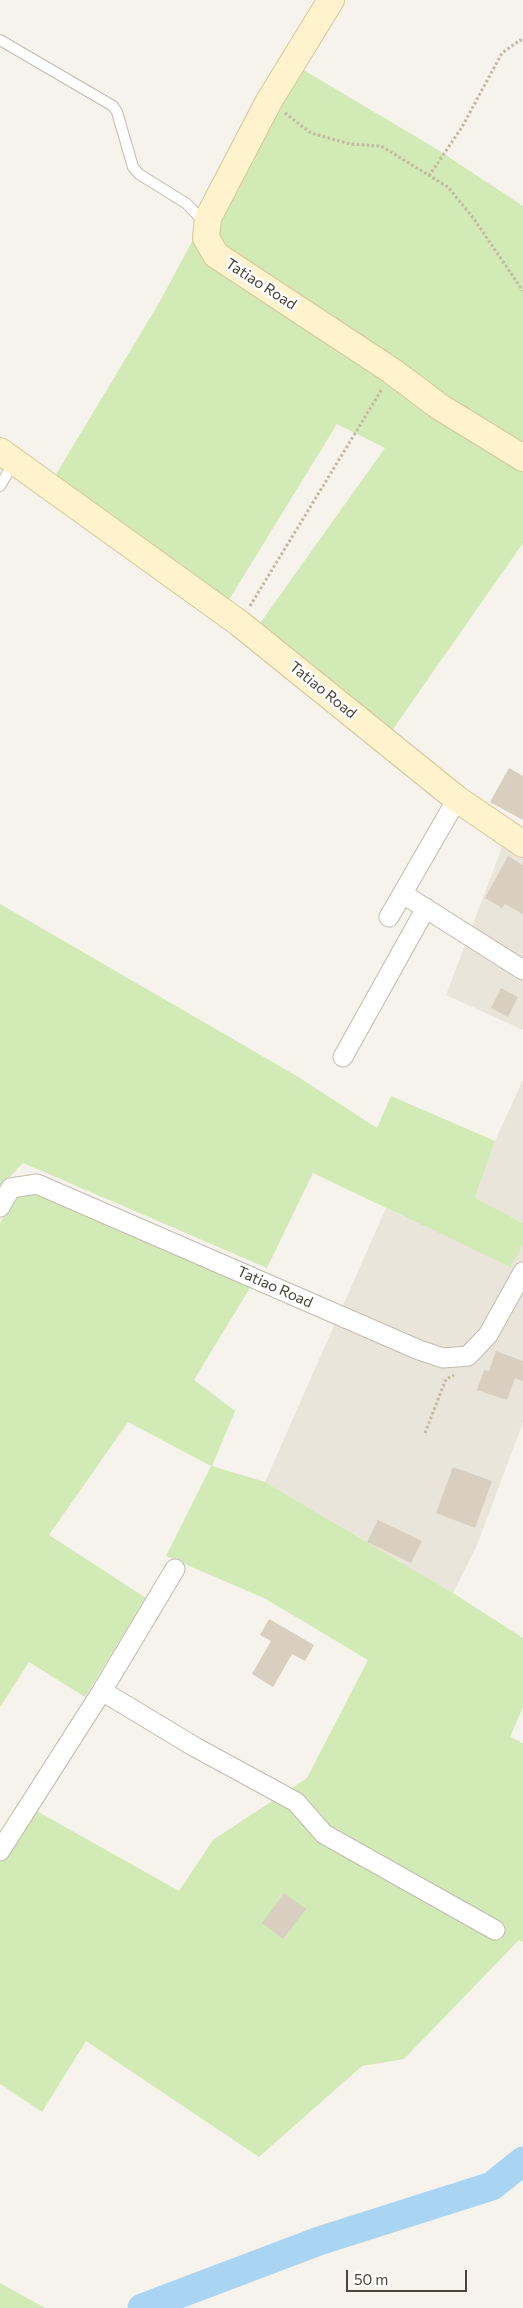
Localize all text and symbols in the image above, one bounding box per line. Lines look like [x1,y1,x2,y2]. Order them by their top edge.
street label: Tatiao Road [222,254,300,314]
street label: Tatiao Road [286,658,360,722]
street label: Tatiao Road [234,1262,316,1312]
scale bar [348,2260,469,2292]
text: 50 m [354,2270,388,2288]

